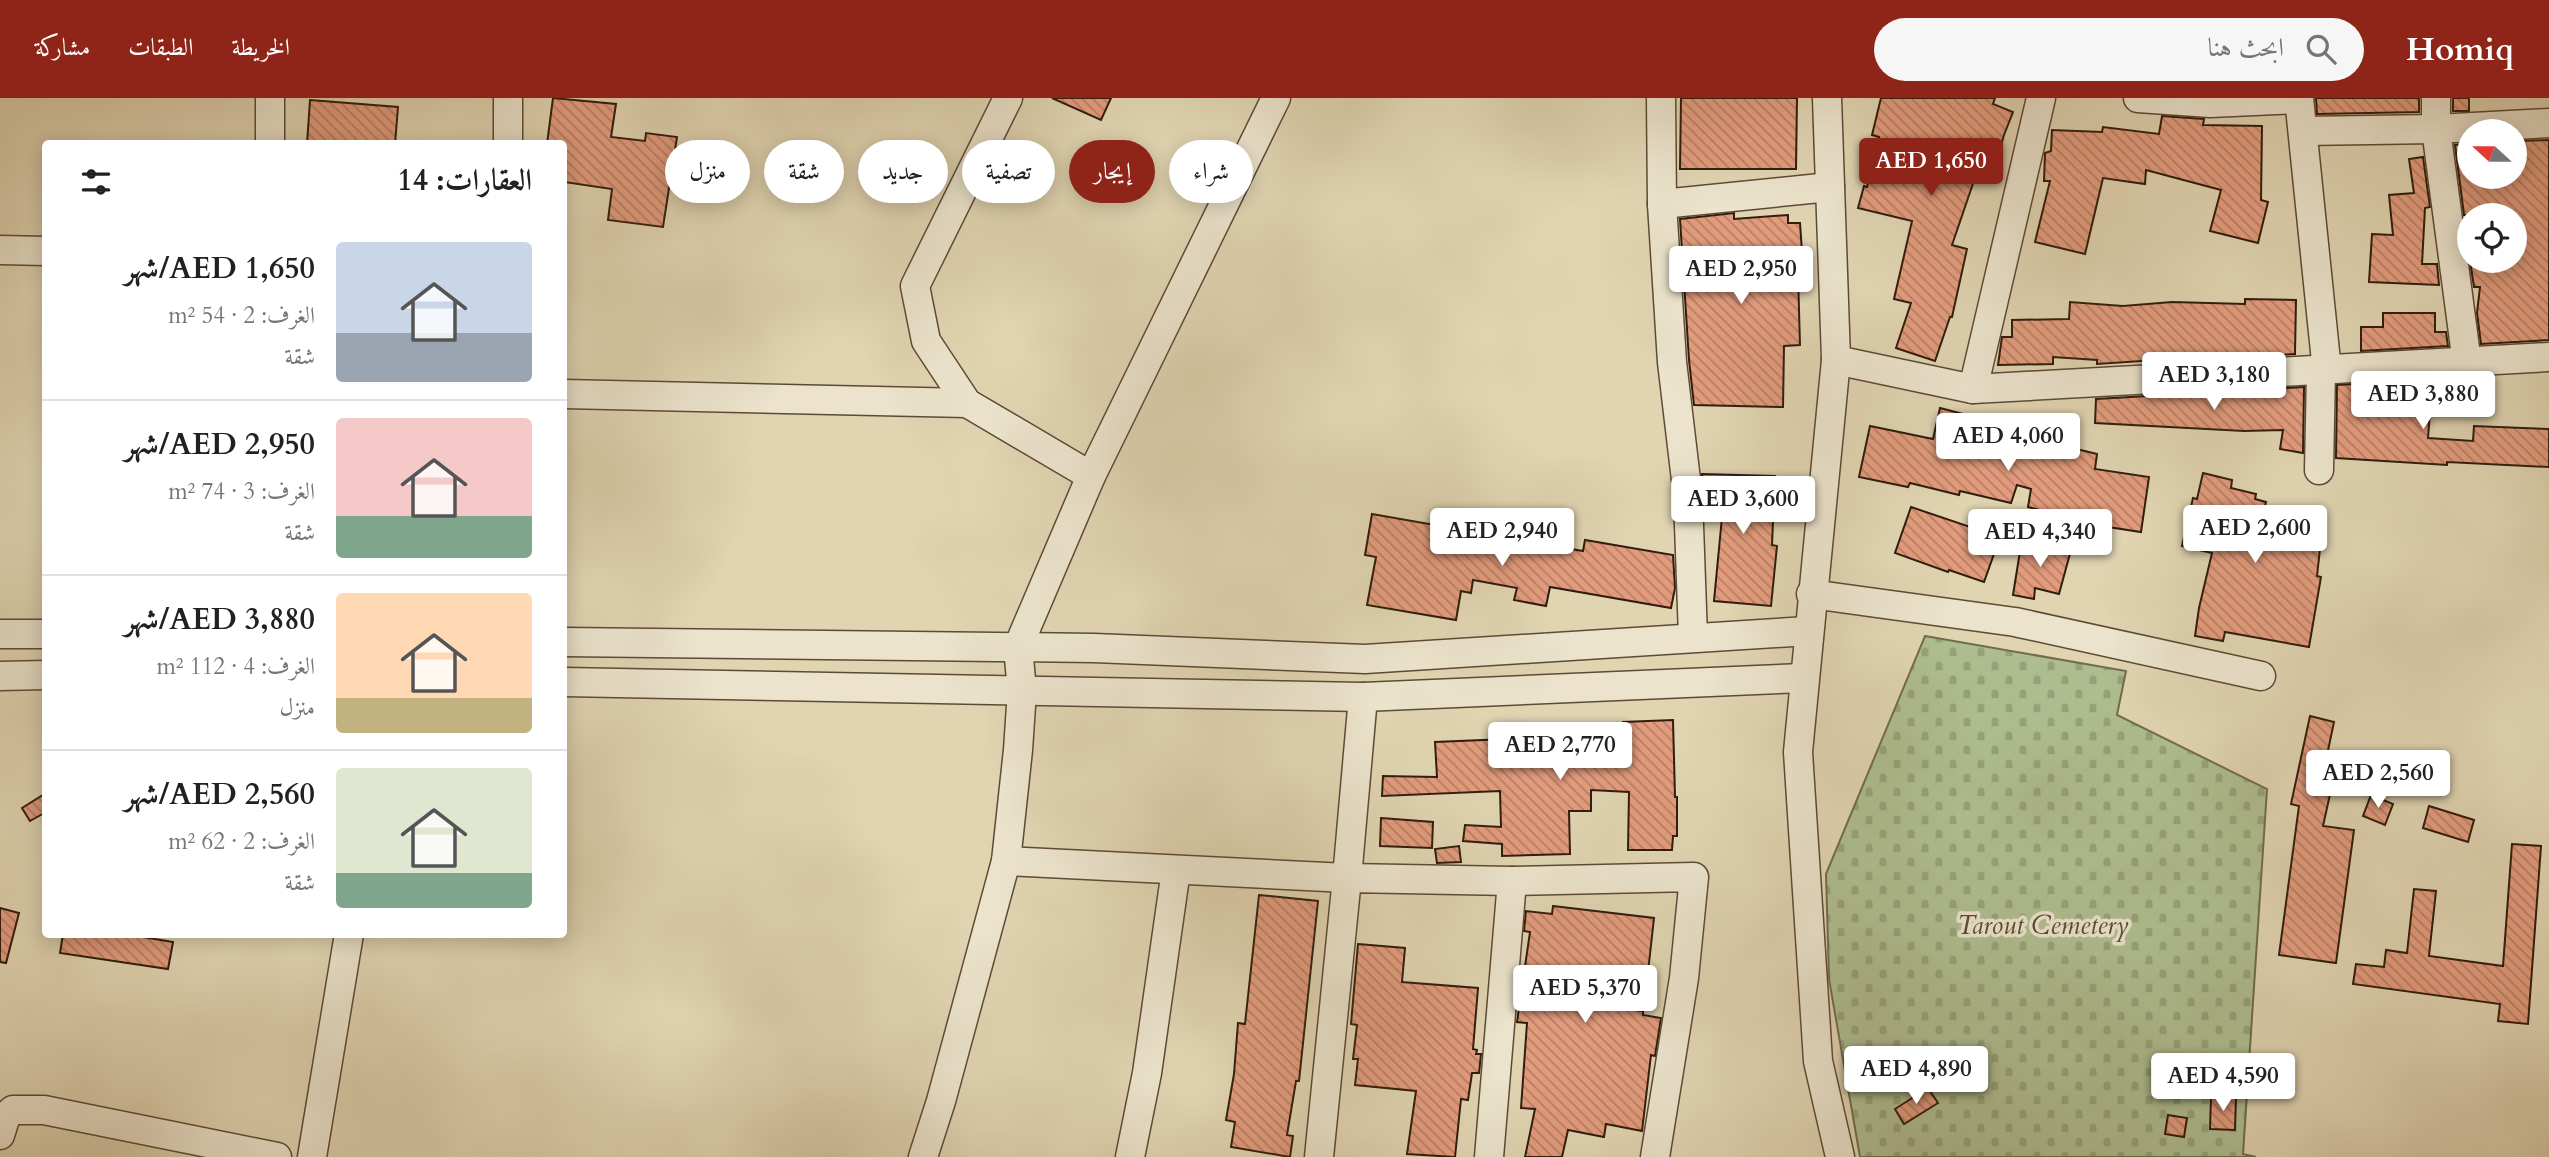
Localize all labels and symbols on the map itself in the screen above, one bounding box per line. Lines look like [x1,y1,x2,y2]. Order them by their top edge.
north arrow [2457,119,2527,189]
pin: AED 1,650 [1851,139,2011,198]
pin: AED 2,950 [1661,246,1821,306]
pin: AED 3,180 [2134,352,2294,412]
pin: AED 3,880 [2343,372,2503,431]
pin: AED 4,060 [1928,414,2088,473]
pin: AED 3,600 [1663,476,1823,536]
pin: AED 2,600 [2175,505,2335,565]
pin: AED 2,940 [1422,508,1582,568]
pin: AED 4,340 [1960,510,2120,569]
pin: AED 2,770 [1480,722,1640,782]
pin: AED 2,560 [2298,750,2458,810]
park label: Tarout Cemetery [1957,908,2129,943]
pin: AED 5,370 [1505,965,1665,1025]
pin: AED 4,890 [1836,1046,1996,1106]
pin: AED 4,590 [2143,1054,2303,1113]

